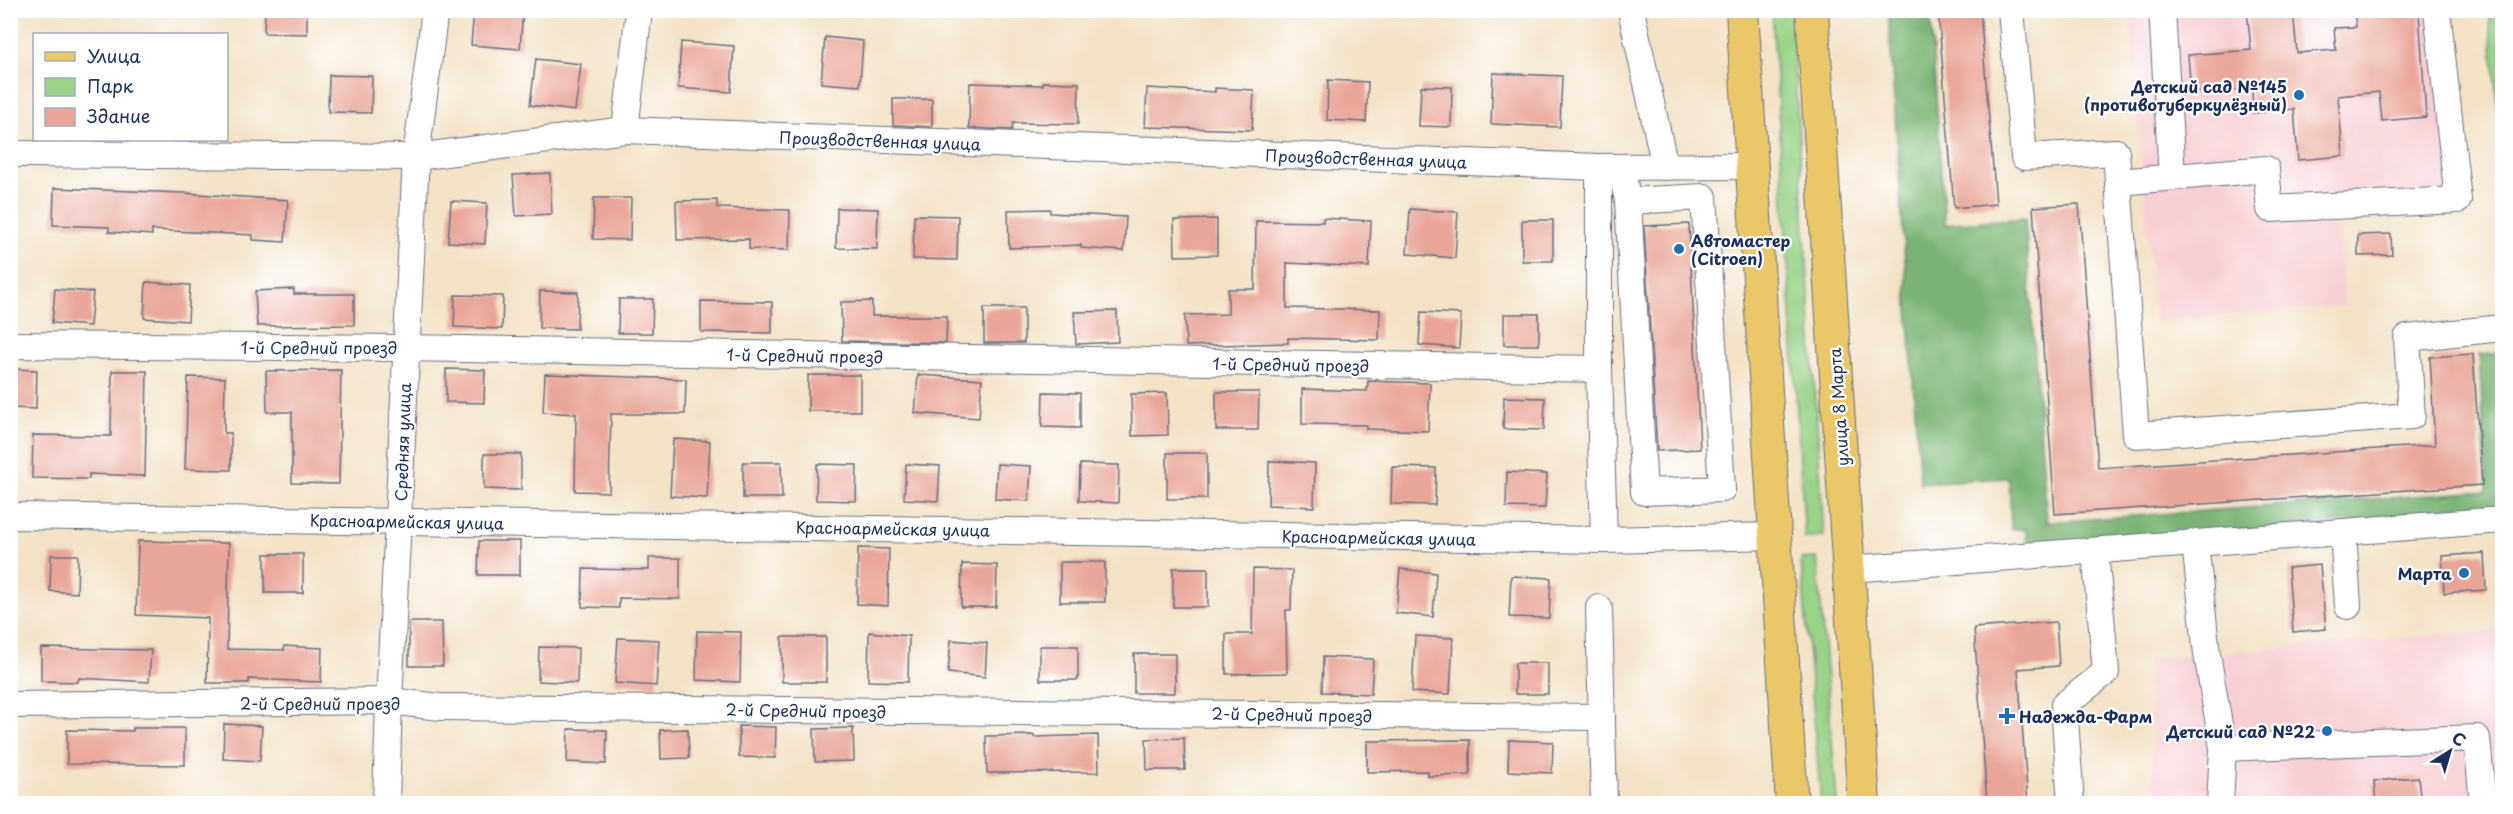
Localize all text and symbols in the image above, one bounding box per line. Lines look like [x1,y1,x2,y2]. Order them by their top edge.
legend [33,33,228,141]
text: Улица [87,42,141,69]
text: Парк [87,72,134,99]
place label: Детский сад №145 (противотуберкулёзный) [2084,74,2287,116]
marker: Детский сад №145 (противотуберкулёзный) [2292,88,2306,102]
text: Здание [87,102,150,129]
street label: Производственная улица [779,124,981,156]
street label: Производственная улица [1265,142,1467,174]
place label: Автомастер (Citroen) [1691,228,1791,270]
marker: Автомастер (Citroen) [1672,242,1686,256]
street label: 1-й Средний проезд [241,335,397,359]
street label: 1-й Средний проезд [727,342,883,368]
street label: улица 8 Марта [1822,347,1854,467]
street label: 1-й Средний проезд [1213,351,1369,377]
street label: Средняя улица [388,382,416,502]
street label: Красноармейская улица [310,507,504,535]
street label: Красноармейская улица [796,514,990,542]
street label: Красноармейская улица [1282,523,1476,551]
place label: Марта [2398,561,2452,585]
marker: Марта [2457,566,2471,580]
street label: 2-й Средний проезд [240,691,400,715]
street label: 2-й Средний проезд [726,697,886,723]
street label: 2-й Средний проезд [1212,701,1372,727]
place label: Надежда-Фарм [2019,704,2152,728]
marker: Надежда-Фарм [2000,709,2014,723]
place label: Детский сад №22 [2166,719,2315,743]
north arrow [2420,721,2480,781]
marker: Детский сад №22 [2320,724,2334,738]
text: С [2448,725,2472,751]

